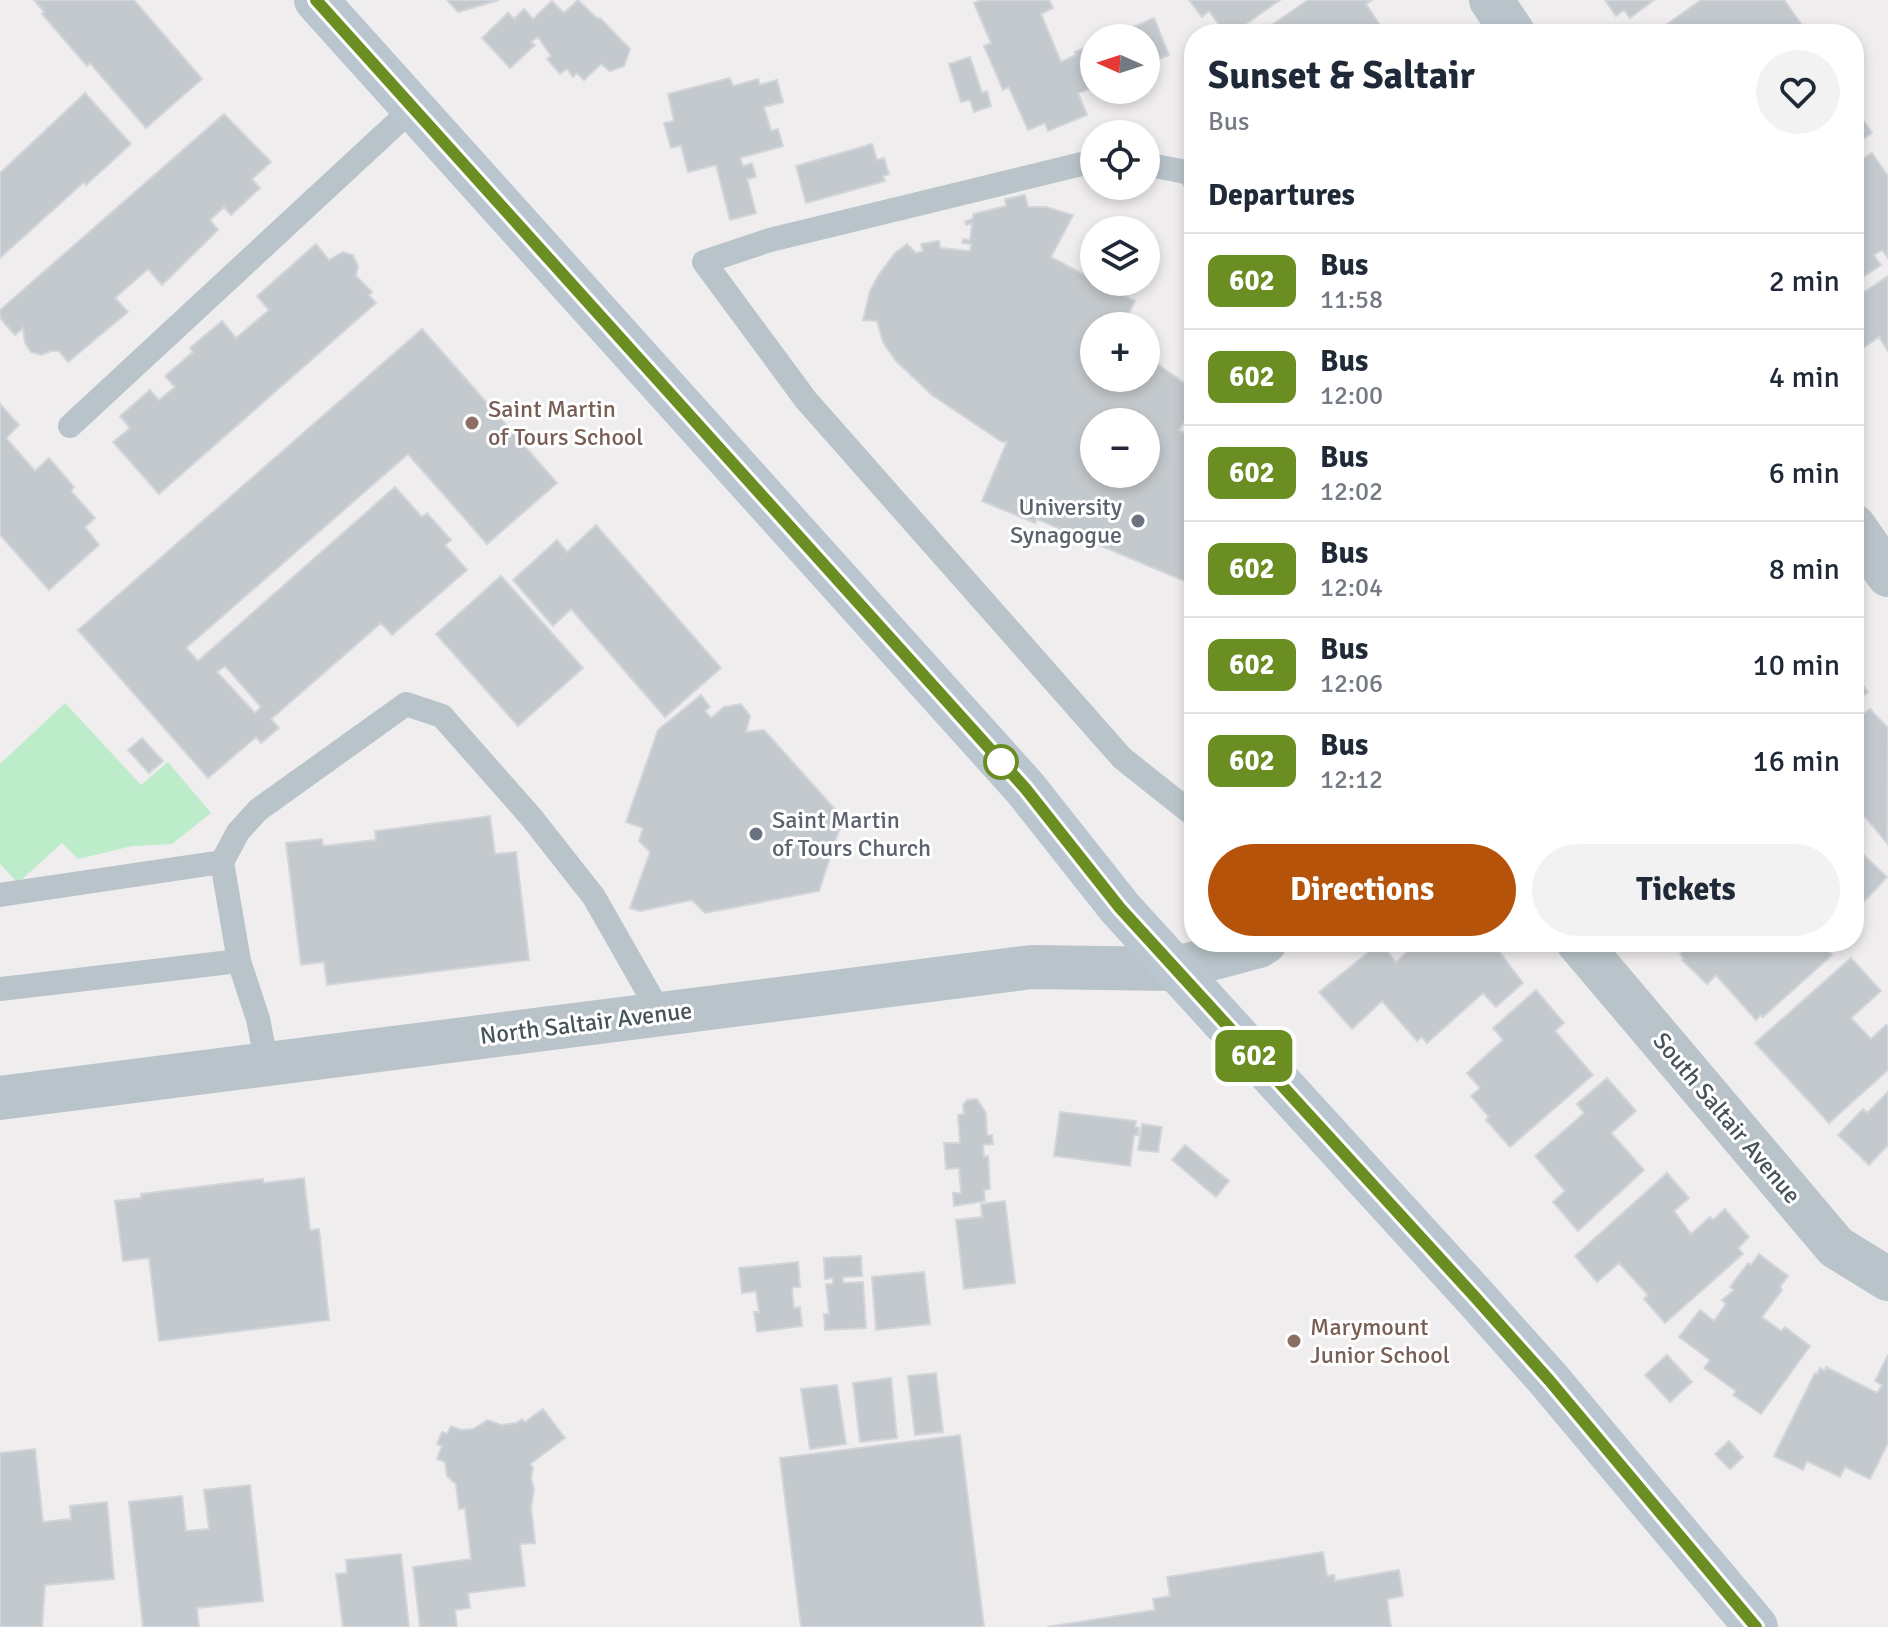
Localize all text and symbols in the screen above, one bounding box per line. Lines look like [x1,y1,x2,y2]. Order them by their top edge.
north arrow [1080,24,1160,104]
map controls [1080,24,1160,488]
button: heart [1756,50,1840,134]
text: Sunset & Saltair [1208,52,1475,99]
text: Bus [1208,106,1249,138]
button: locate [1080,120,1160,200]
text: Departures [1208,177,1355,214]
button: layers [1080,216,1160,296]
text: Bus [1320,247,1368,284]
text: 2 min [1769,263,1840,300]
text: 602 [1229,264,1275,298]
text: 11:58 [1320,284,1383,316]
button: + [1080,312,1160,392]
text: Bus [1320,343,1368,380]
text: 4 min [1769,359,1840,396]
text: 602 [1229,360,1275,394]
text: 12:00 [1320,380,1383,412]
place label: Saint Martin of Tours School [488,394,643,452]
button: − [1080,408,1160,488]
marker: Saint Martin of Tours School [463,414,481,432]
text: Bus [1320,439,1368,476]
text: 6 min [1769,455,1840,492]
text: 602 [1229,456,1275,490]
text: 12:02 [1320,476,1383,508]
place label: University Synagogue [1010,492,1122,550]
marker: University Synagogue [1129,512,1147,530]
text: Bus [1320,535,1368,572]
text: 8 min [1769,551,1840,588]
text: 602 [1229,552,1275,586]
text: 12:04 [1320,572,1383,604]
text: Bus [1320,631,1368,668]
text: 10 min [1753,647,1840,684]
text: 602 [1229,648,1275,682]
text: 12:06 [1320,668,1383,700]
text: Bus [1320,727,1368,764]
text: 16 min [1753,743,1840,780]
text: 602 [1229,744,1275,778]
unlabelled marker [984,745,1018,779]
text: 12:12 [1320,764,1383,796]
place label: Saint Martin of Tours Church [772,805,931,863]
marker: Saint Martin of Tours Church [747,825,765,843]
button: Directions [1208,844,1516,936]
button: Tickets [1532,844,1840,936]
street label: North Saltair Avenue [478,995,694,1051]
street label: South Saltair Avenue [1647,1026,1807,1210]
line badge: 602 [1208,1030,1300,1082]
text: 602 [1231,1039,1277,1073]
place label: Marymount Junior School [1310,1312,1450,1370]
marker: Marymount Junior School [1285,1332,1303,1350]

